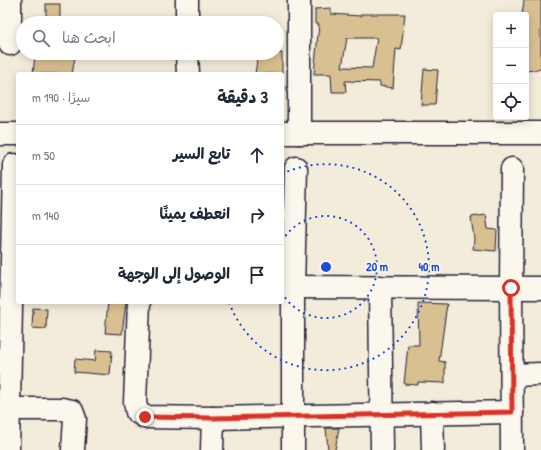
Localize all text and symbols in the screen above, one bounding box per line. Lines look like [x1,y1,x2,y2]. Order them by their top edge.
map controls [493,12,529,120]
button: + [493,12,529,48]
search box [16,16,284,60]
icon: search [30,27,52,49]
text: ابحث هنا [62,27,116,48]
button: − [493,48,529,84]
button: locate [493,84,529,120]
text: 3 دقيقة [217,85,268,108]
text: سيرًا · 190 m [32,88,90,106]
text: تابع السير [173,143,230,164]
icon: ahead [246,144,268,166]
text: 50 m [32,146,55,164]
text: انعطف يمينًا [160,203,230,224]
icon: right [246,204,268,226]
text: 140 m [32,206,59,224]
text: 20 m [366,258,388,275]
text: 40 m [419,258,439,275]
centre of rings [319,260,333,274]
text: الوصول إلى الوجهة [118,263,230,284]
icon: arrive [246,264,268,286]
route start [502,279,520,297]
route end [136,408,154,426]

